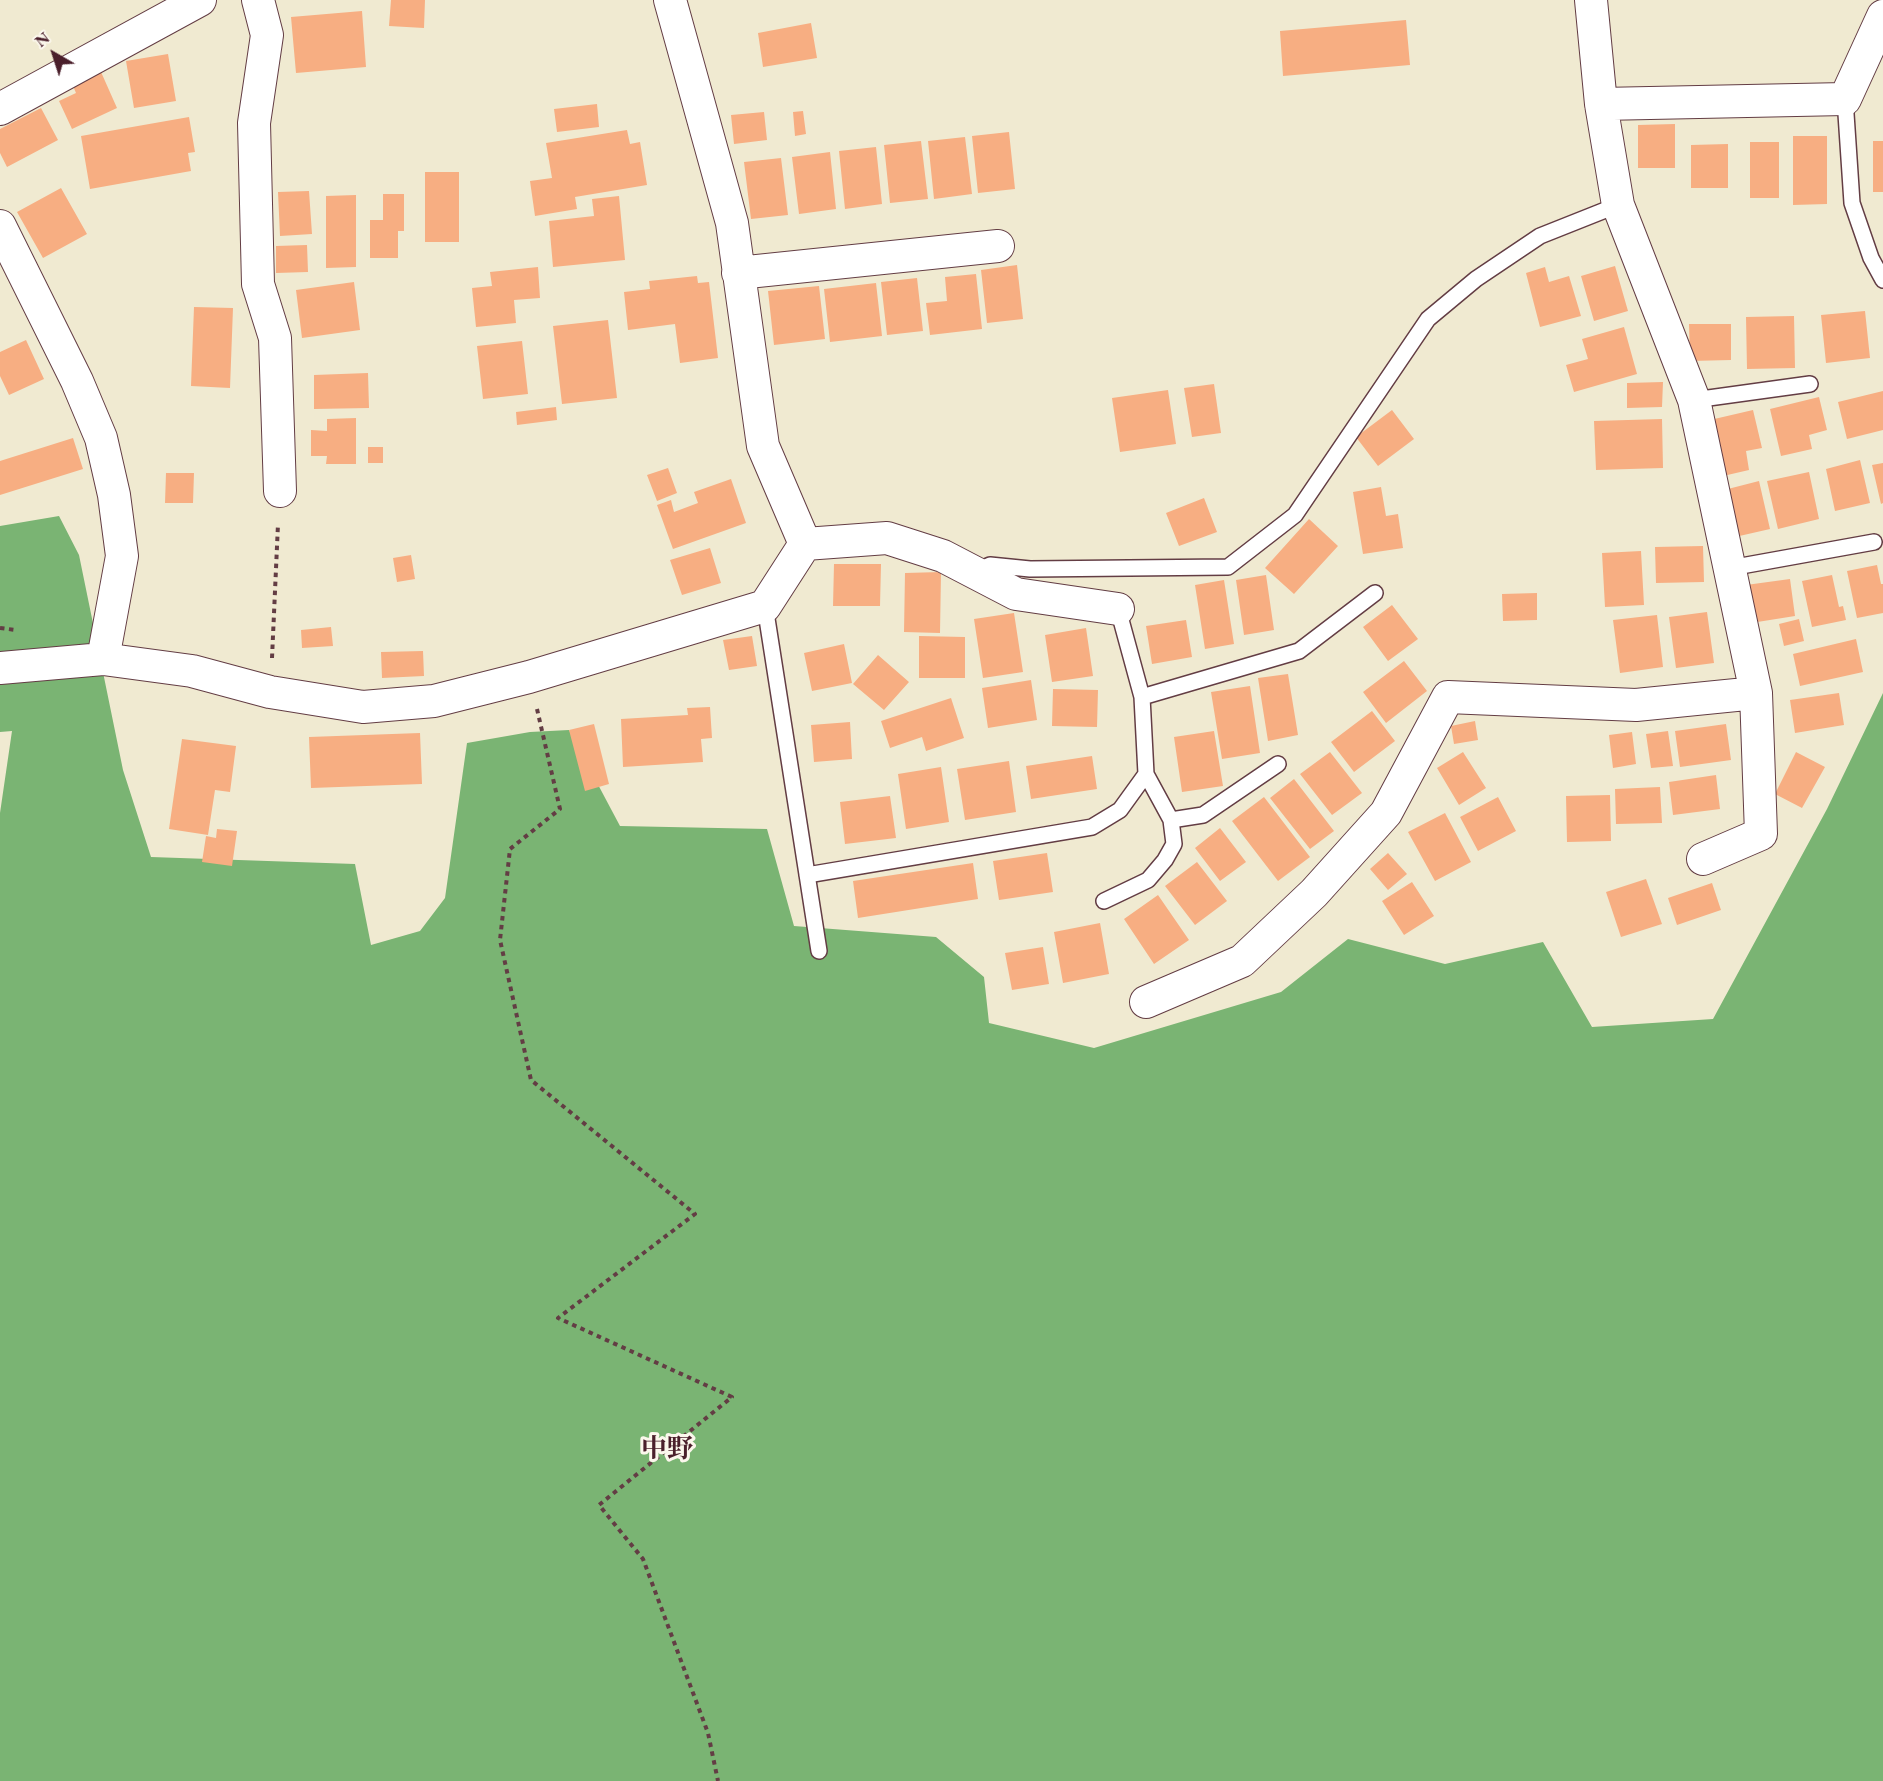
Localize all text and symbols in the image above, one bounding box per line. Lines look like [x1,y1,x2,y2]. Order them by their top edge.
north arrow [24,24,84,84]
text: N [31,27,54,52]
district label: 中野 [641,1434,693,1466]

